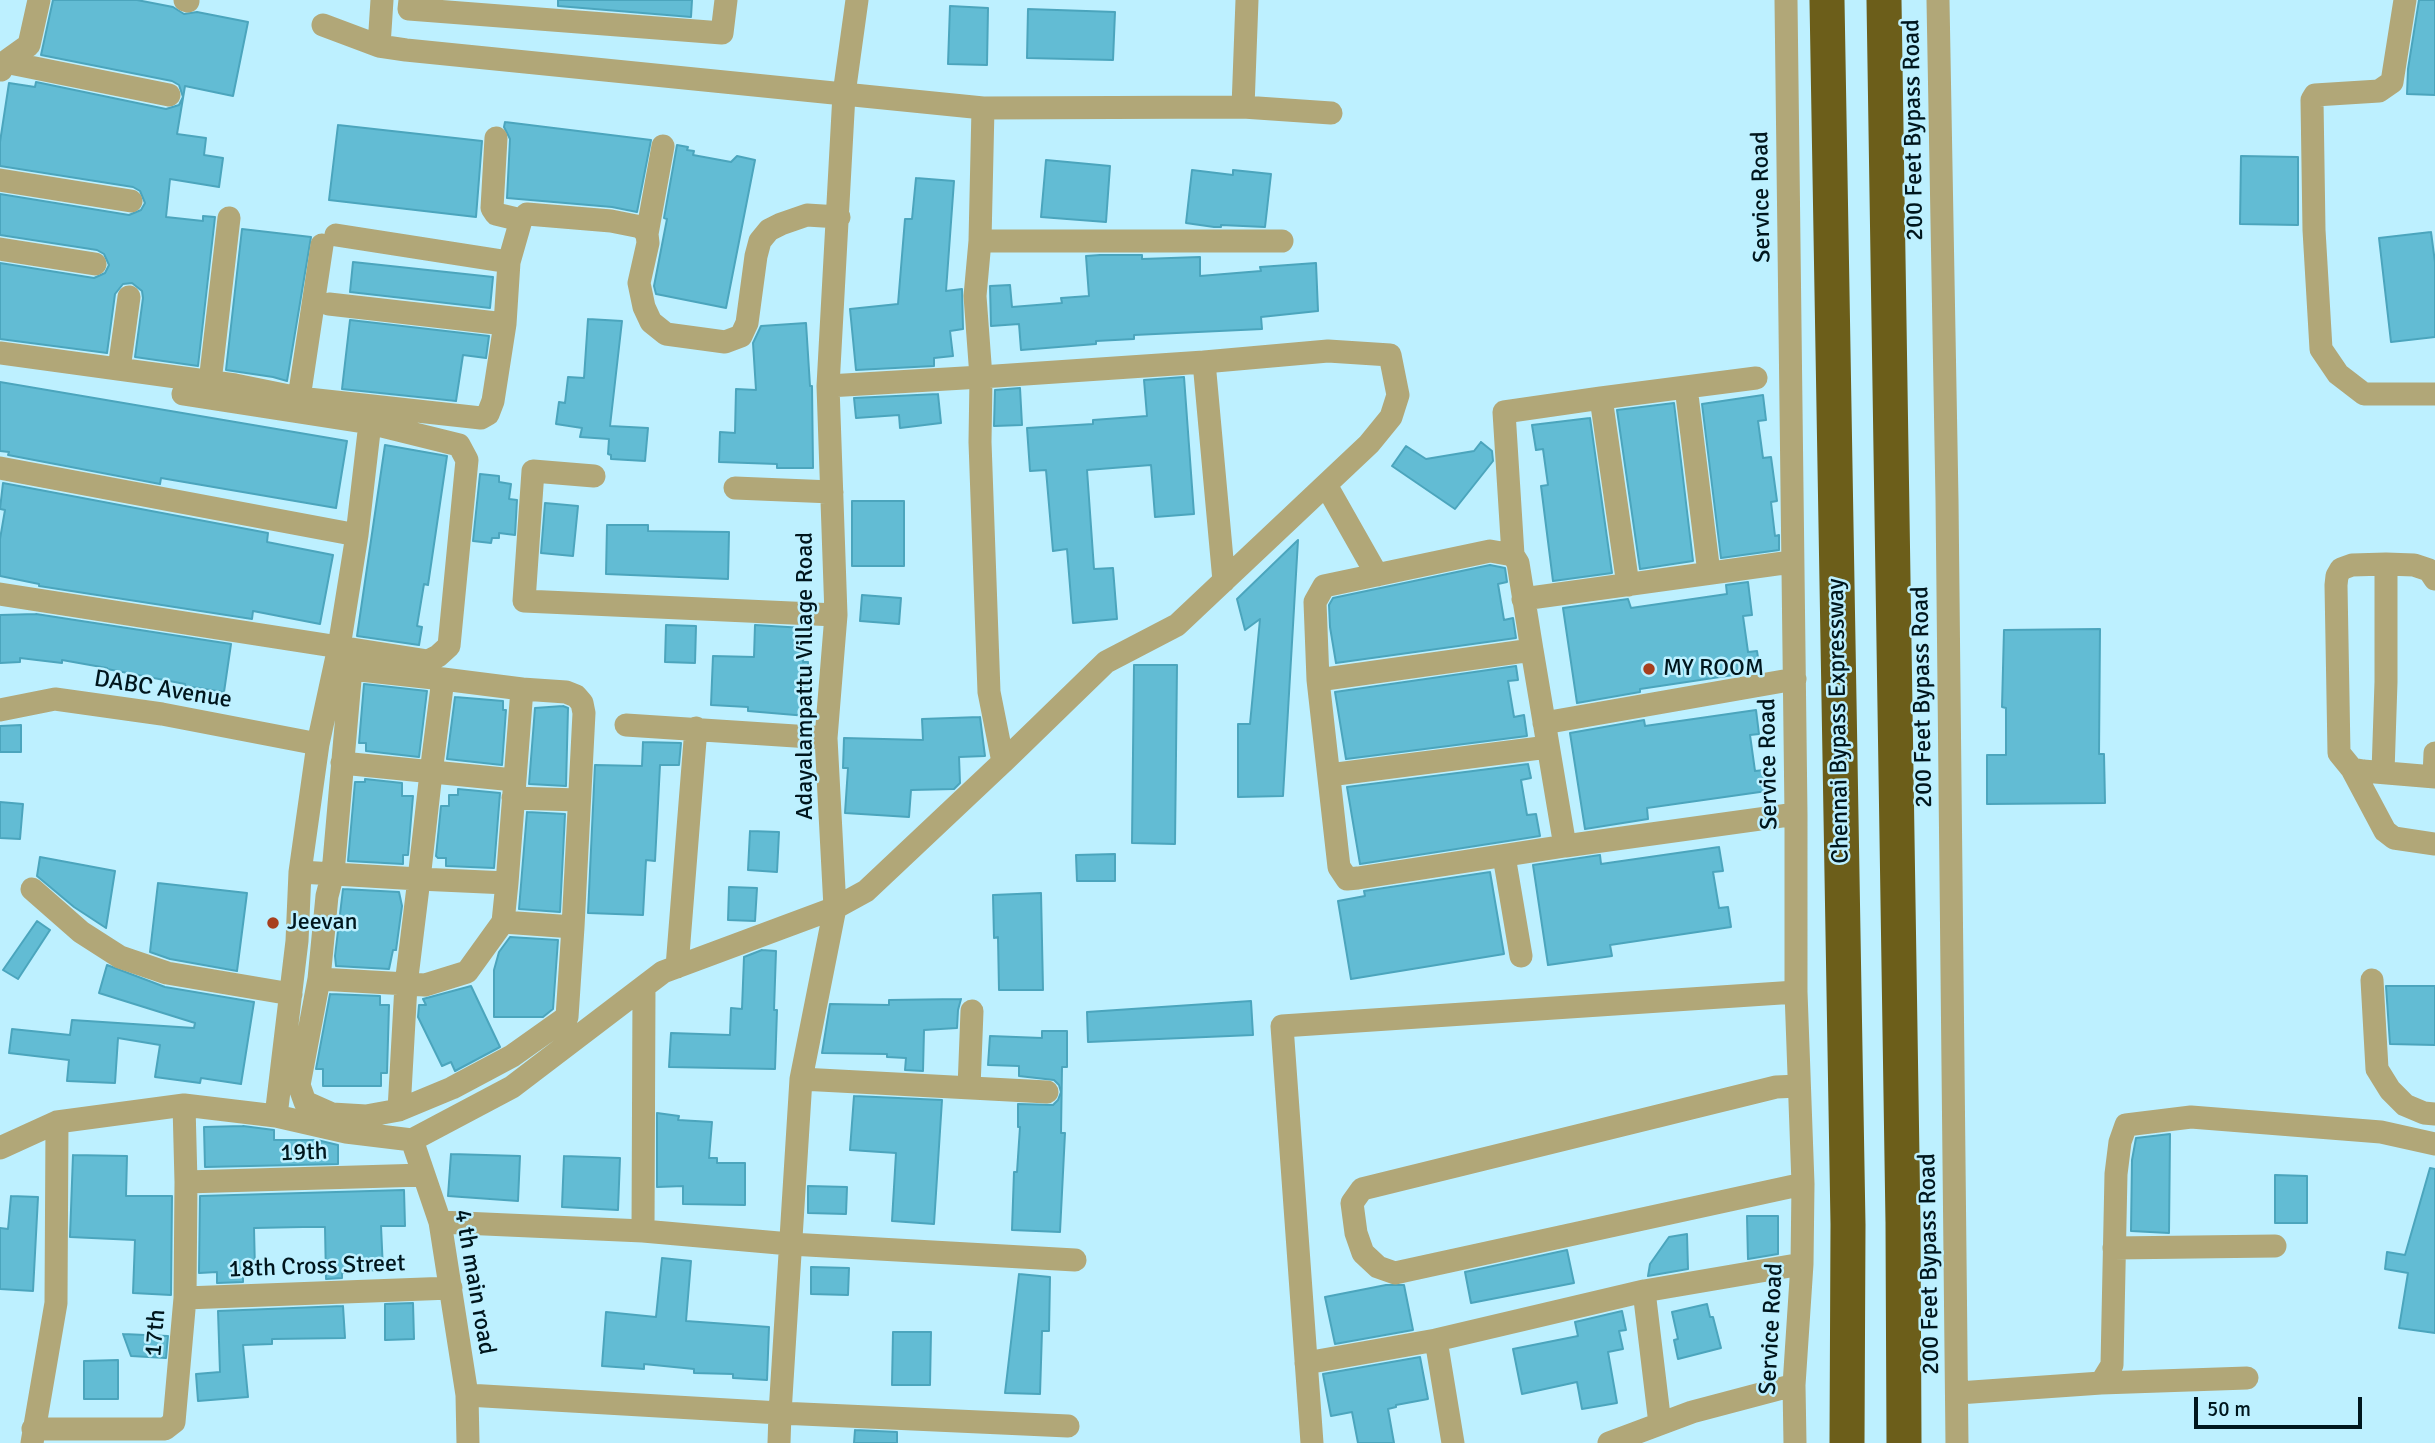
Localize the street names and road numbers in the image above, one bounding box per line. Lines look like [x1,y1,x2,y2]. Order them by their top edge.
street label: 200 Feet Bypass Road [1898,19,1930,241]
street label: Service Road [1746,131,1778,263]
street label: Adayalampattu Village Road [792,532,820,820]
street label: Chennai Bypass Expressway [1822,578,1856,864]
street label: 200 Feet Bypass Road [1907,586,1939,808]
street label: DABC Avenue [92,665,234,715]
street label: Service Road [1753,698,1785,830]
street label: 19th [280,1138,328,1168]
street label: 200 Feet Bypass Road [1914,1153,1946,1375]
street label: 4 th main road [447,1207,501,1357]
street label: 18th Cross Street [228,1250,406,1284]
street label: Service Road [1754,1262,1790,1396]
street label: 17th [140,1308,172,1358]

